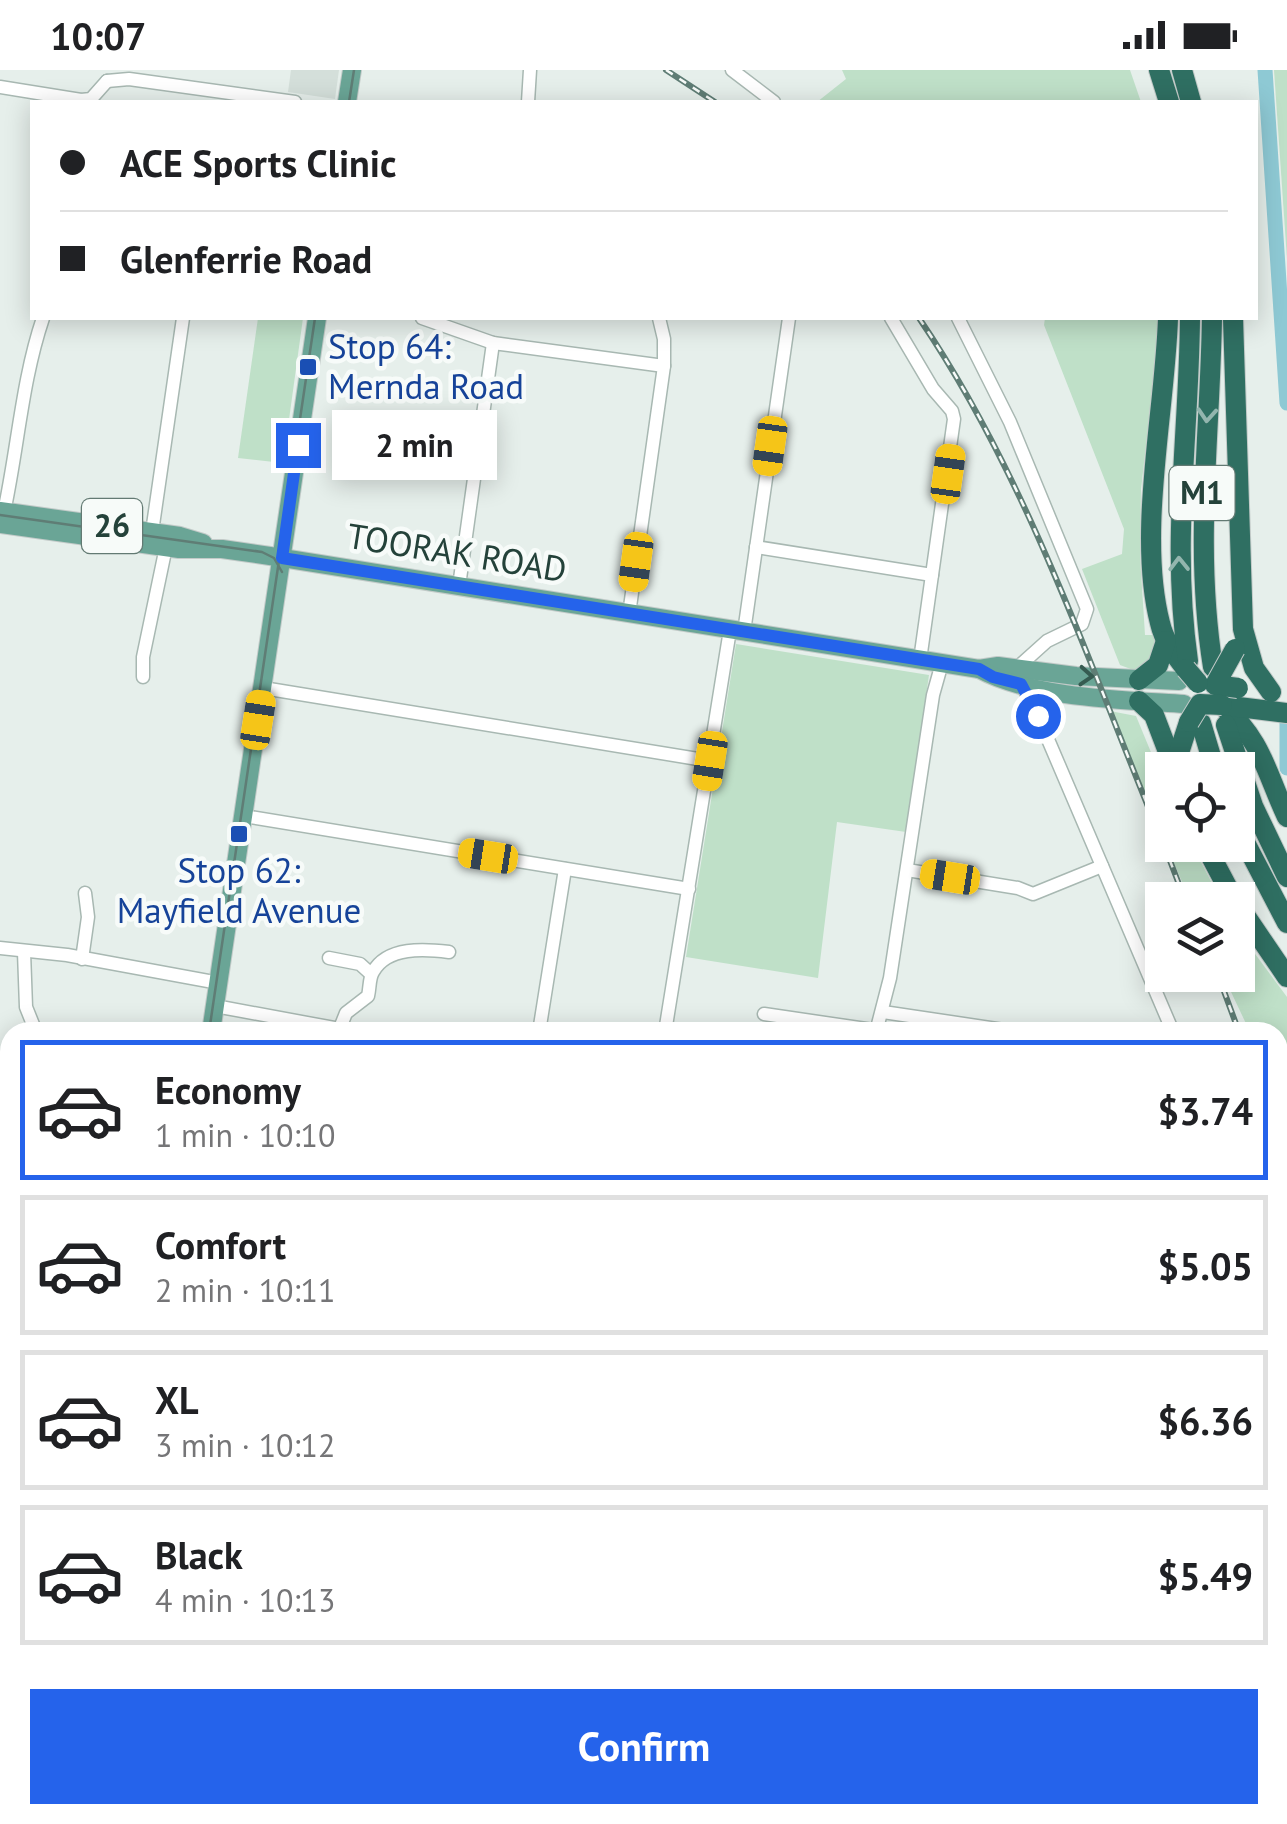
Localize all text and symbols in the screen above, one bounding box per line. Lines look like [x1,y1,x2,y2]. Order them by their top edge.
text: 10:07 [50,11,146,60]
text: ACE Sports Clinic [120,138,397,187]
text: Glenferrie Road [120,234,372,283]
place label: Stop 64: Mernda Road [328,323,524,409]
marker: Stop 64: Mernda Road [297,356,319,378]
one-way arrow [1197,407,1218,423]
callout: 2 min [333,410,498,480]
car [751,414,789,478]
route end [276,423,321,468]
text: 2 min [375,424,454,466]
car [929,442,967,506]
road number: M1 [1170,466,1234,520]
road number: 26 [82,499,142,553]
street label: TOORAK ROAD [344,512,570,592]
car [617,530,655,594]
one-way arrow [1168,556,1189,571]
one-way arrow [1078,665,1094,686]
car [238,688,278,752]
route start [1016,694,1061,739]
car [690,729,730,793]
map controls [1145,752,1255,992]
button: locate [1145,752,1255,862]
marker: Stop 62: Mayfield Avenue [228,823,250,845]
car [456,836,520,876]
place label: Stop 62: Mayfield Avenue [117,847,361,933]
car [918,857,982,897]
button: layers [1145,882,1255,992]
icon: car [35,1065,125,1155]
text: Economy [155,1065,301,1114]
text: $3.74 [1157,1086,1253,1135]
text: 1 min · 10:10 [155,1114,335,1156]
icon: car [35,1220,125,1310]
text: Comfort [155,1220,286,1269]
text: $5.05 [1157,1241,1253,1290]
text: 2 min · 10:11 [155,1269,335,1311]
icon: car [35,1375,125,1465]
text: XL [155,1375,199,1424]
text: $6.36 [1157,1396,1253,1445]
text: 3 min · 10:12 [155,1424,335,1466]
icon: car [35,1530,125,1620]
text: Black [155,1530,243,1579]
text: $5.49 [1157,1551,1253,1600]
text: 4 min · 10:13 [155,1579,335,1621]
button: Confirm [30,1689,1258,1804]

